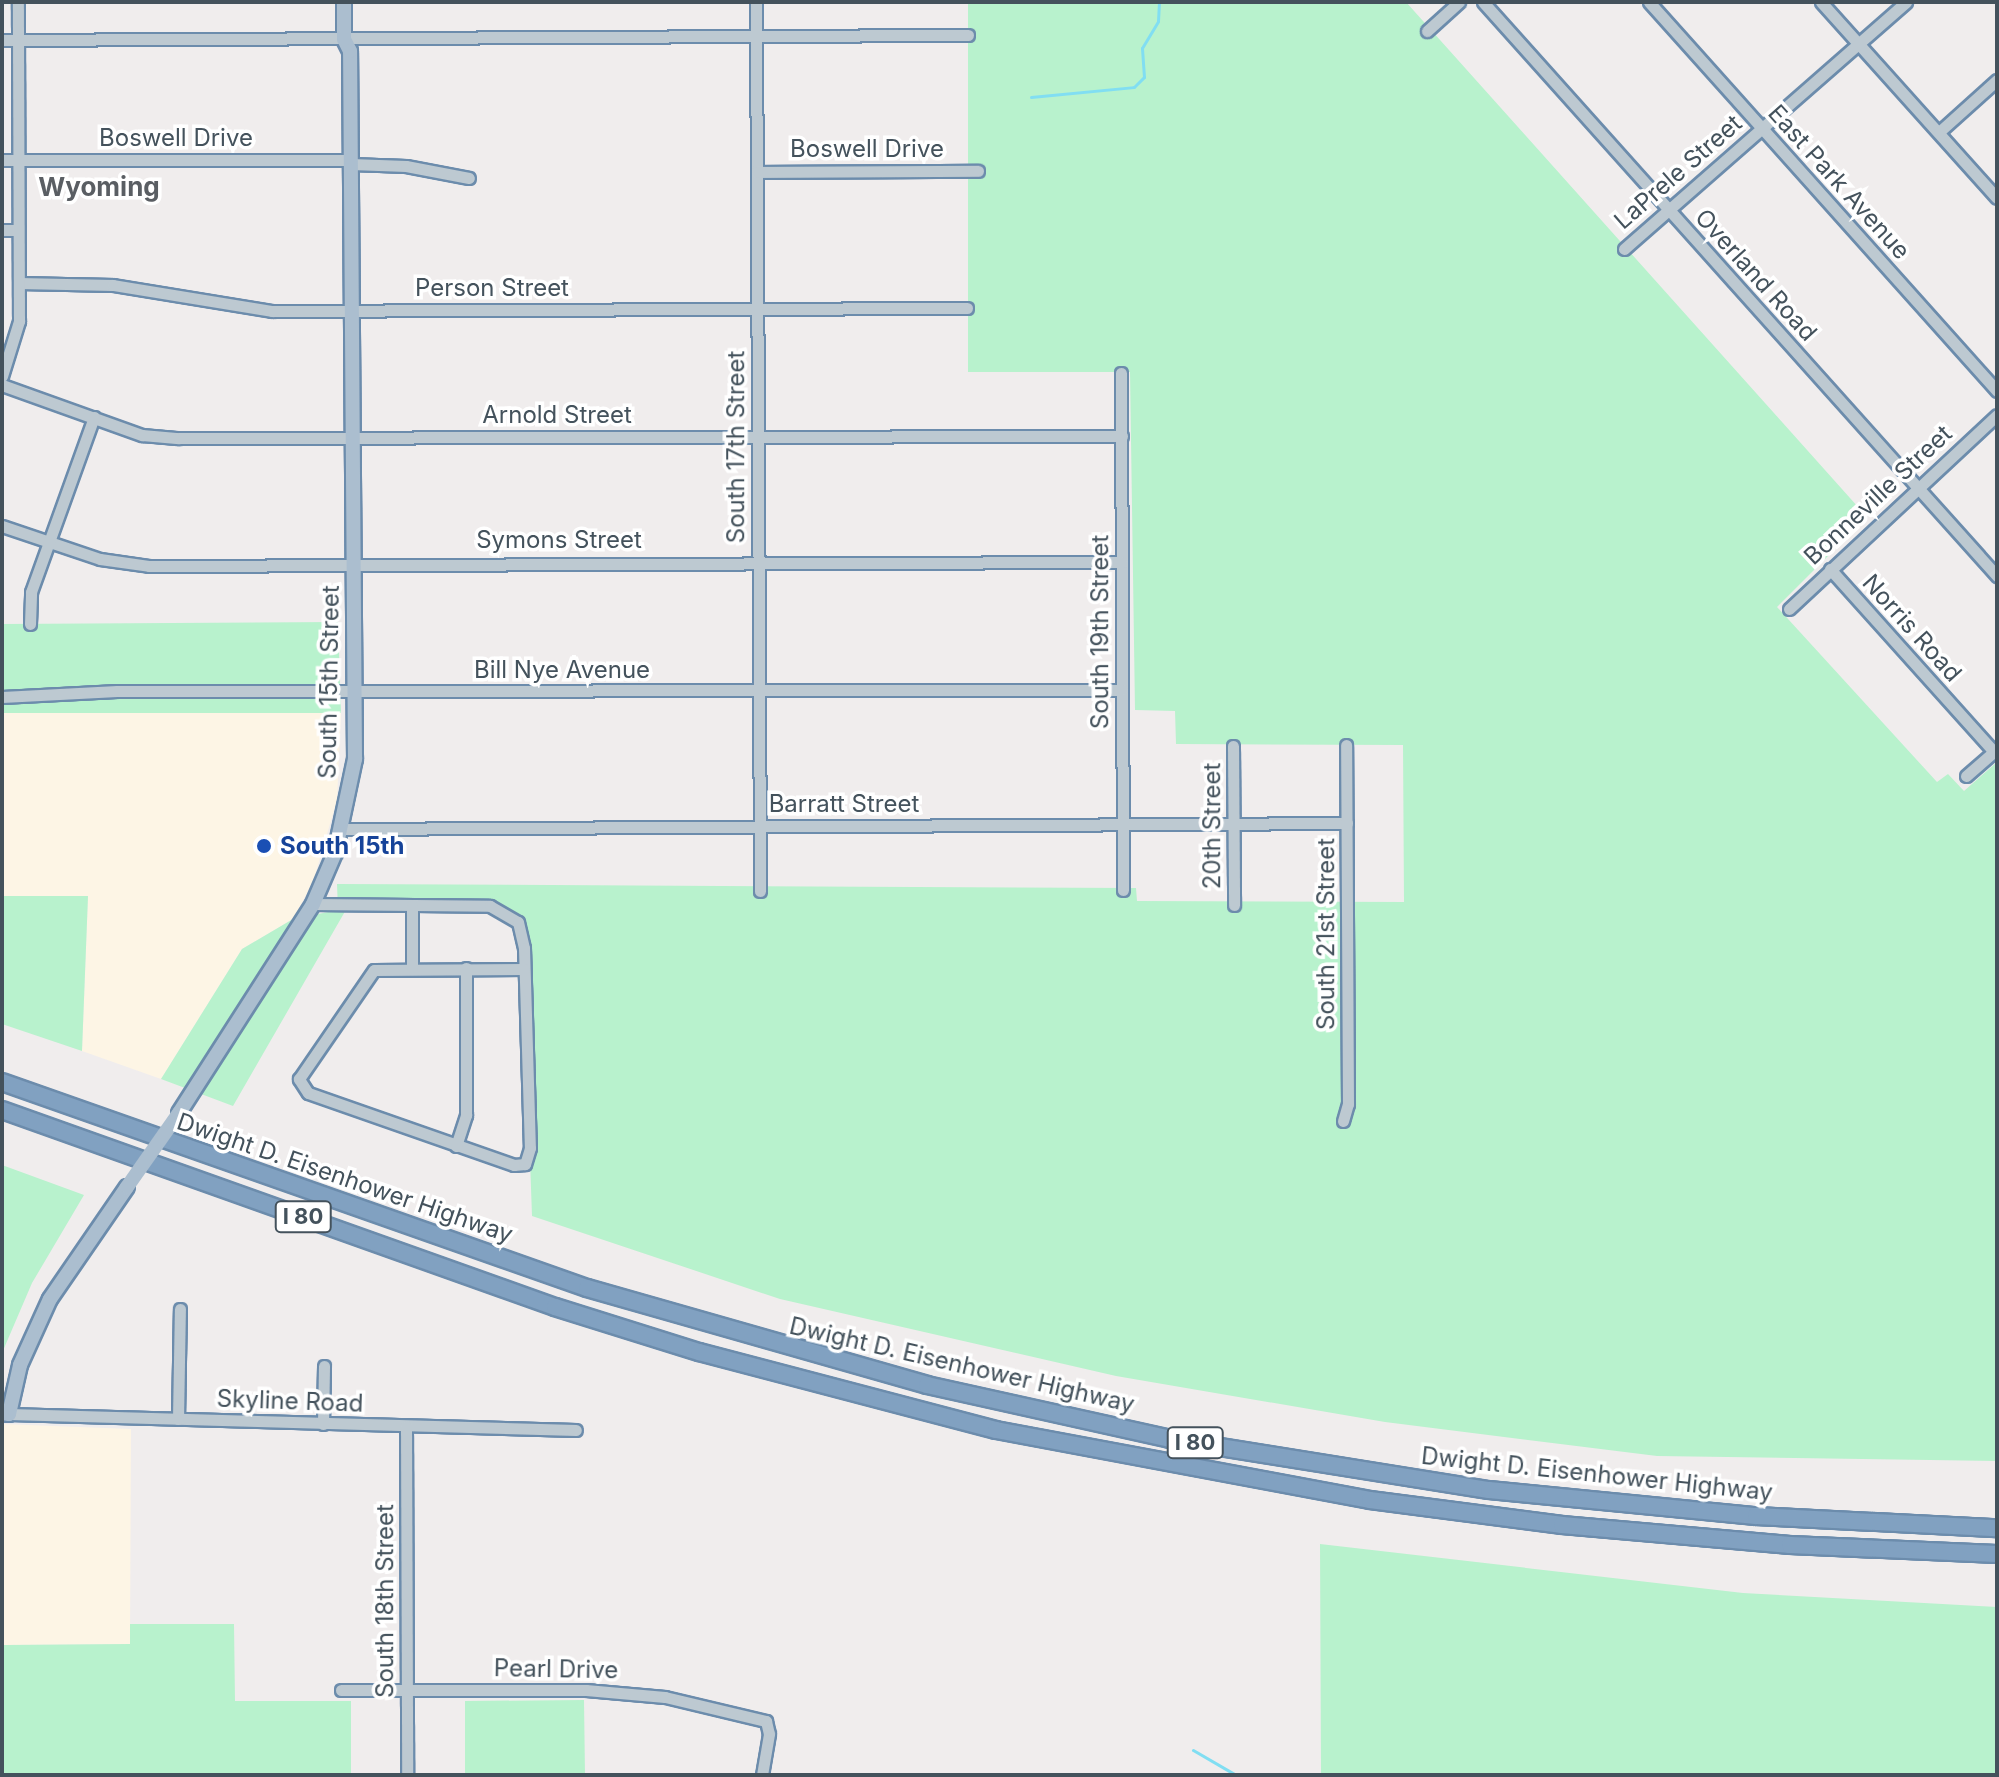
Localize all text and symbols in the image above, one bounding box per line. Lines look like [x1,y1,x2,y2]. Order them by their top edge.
street label: East Park Avenue [1762,99,1916,265]
street label: LaPrele Street [1608,109,1748,235]
street label: Boswell Drive [99,124,253,152]
street label: Boswell Drive [790,135,944,163]
district label: Wyoming [38,171,160,203]
street label: Overland Road [1689,203,1823,347]
street label: Person Street [415,274,569,302]
street label: South 17th Street [722,351,750,543]
street label: Arnold Street [482,401,632,429]
street label: Bonneville Street [1798,419,1958,571]
street label: Symons Street [476,526,642,554]
street label: South 19th Street [1086,535,1114,729]
street label: Norris Road [1856,568,1968,688]
street label: South 15th Street [313,585,345,779]
street label: Bill Nye Avenue [474,656,650,684]
street label: 20th Street [1198,763,1226,889]
street label: Barratt Street [769,790,919,818]
place label: South 15th [280,832,404,860]
marker: South 15th [255,837,273,855]
street label: South 21st Street [1312,838,1340,1030]
street label: Dwight D. Eisenhower Highway [173,1107,517,1249]
road number: I 80 [273,1199,333,1235]
street label: Dwight D. Eisenhower Highway [787,1311,1137,1419]
street label: Skyline Road [216,1384,364,1418]
road number: I 80 [1165,1425,1225,1461]
street label: Dwight D. Eisenhower Highway [1420,1441,1774,1507]
street label: South 18th Street [371,1504,399,1698]
street label: Pearl Drive [494,1654,618,1684]

